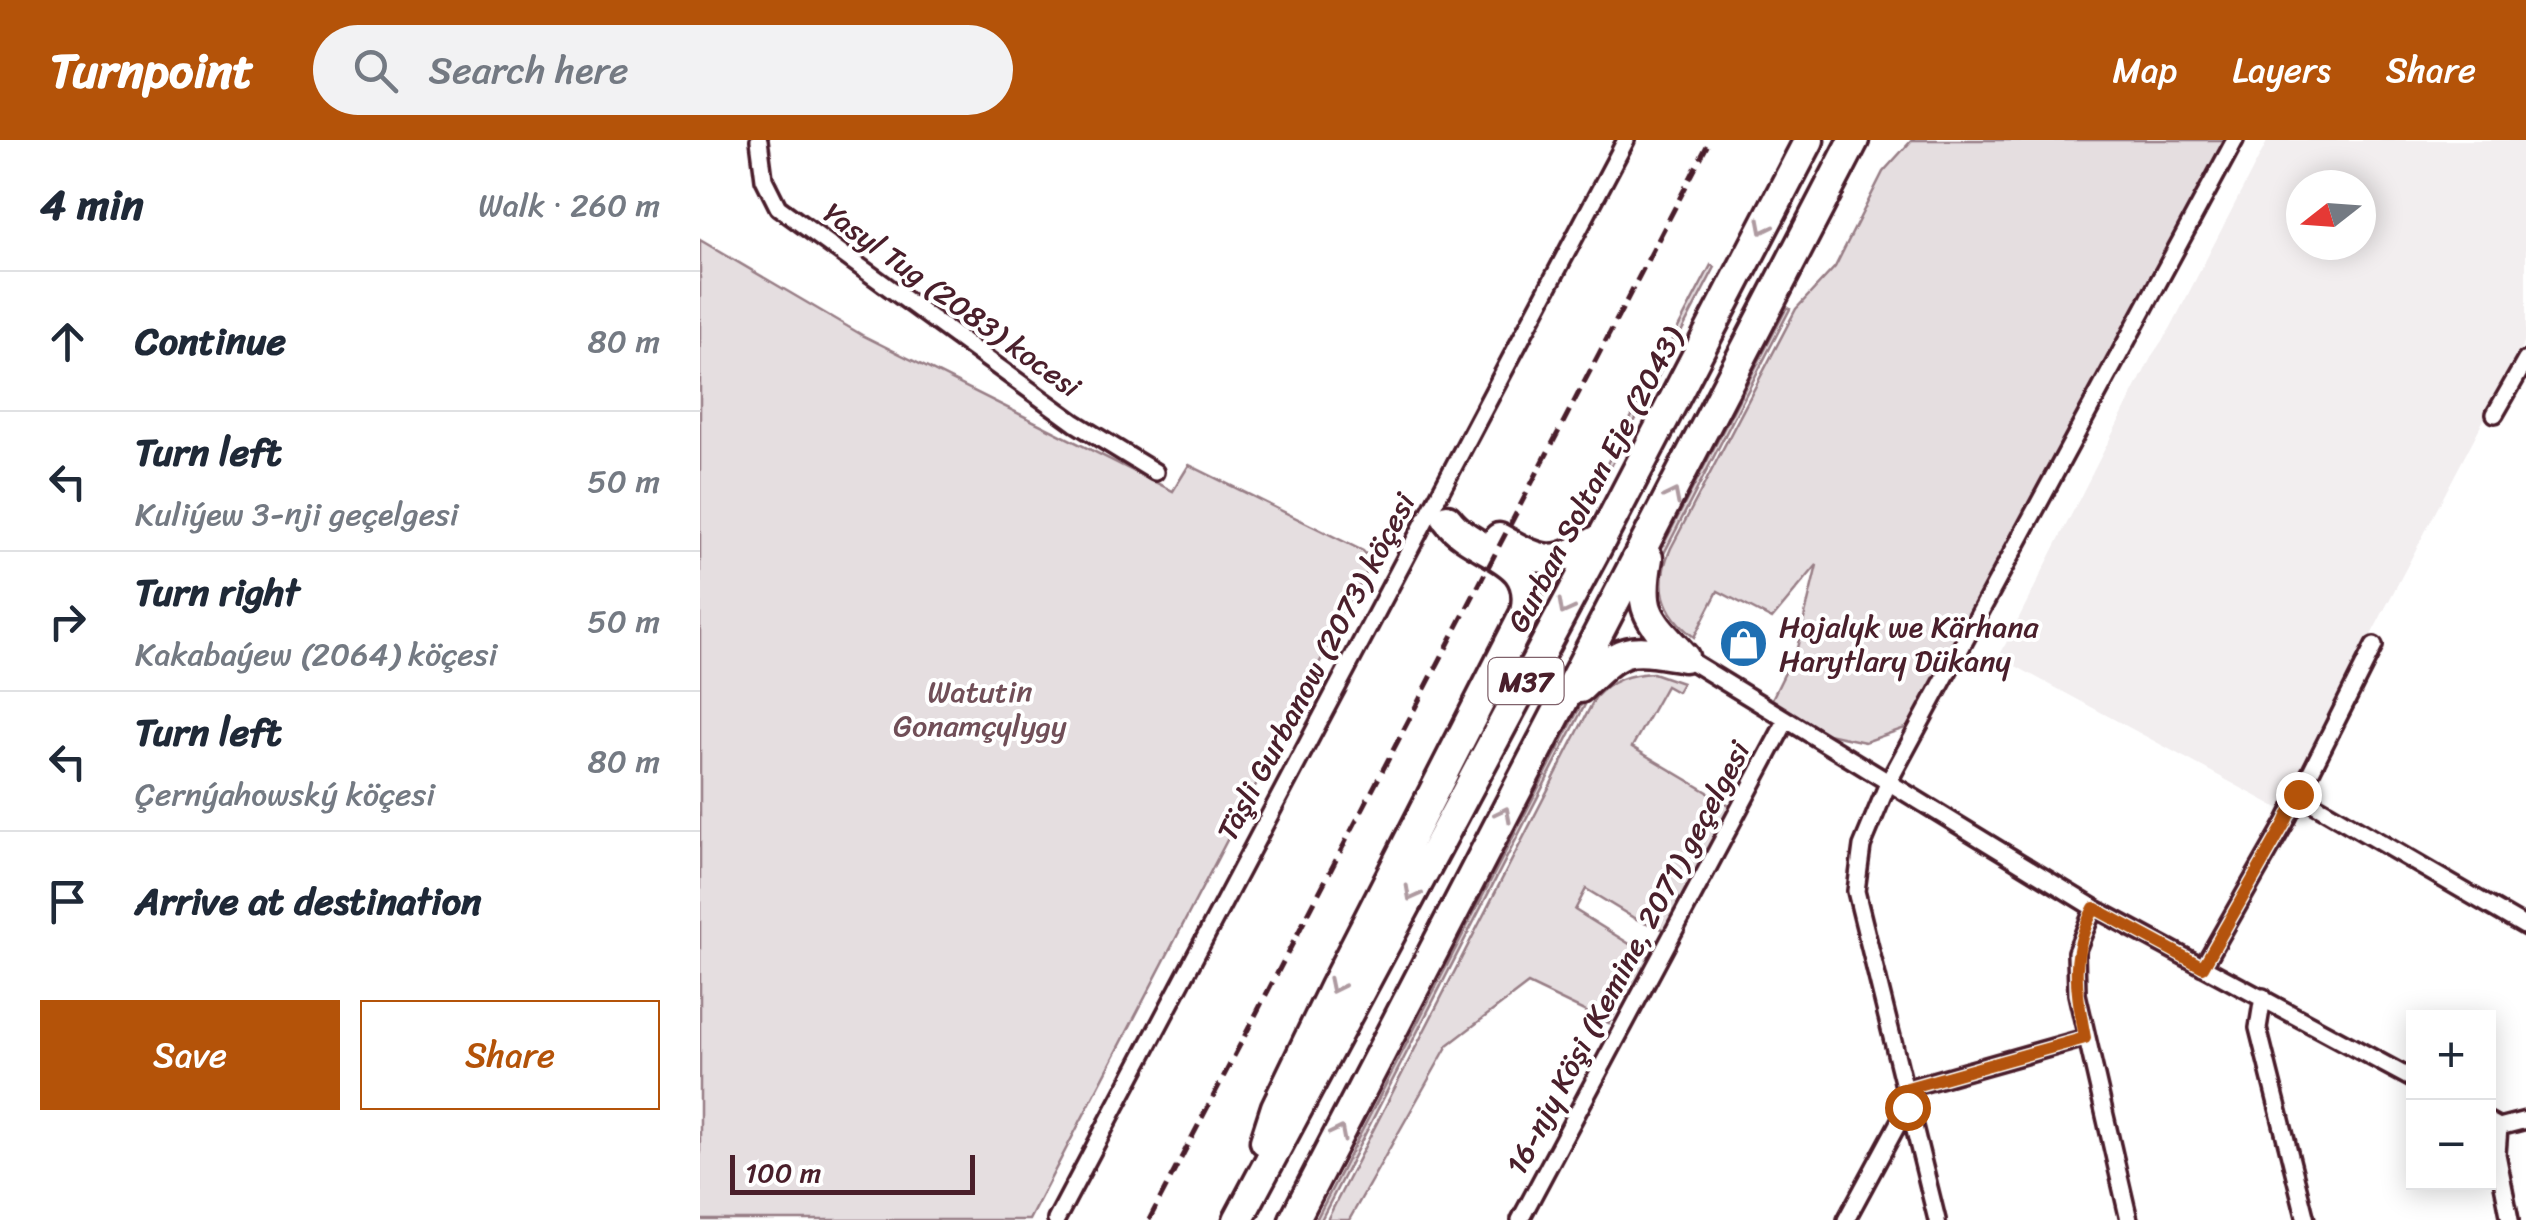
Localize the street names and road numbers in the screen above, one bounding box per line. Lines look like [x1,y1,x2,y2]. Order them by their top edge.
street label: Yasyl Tug (2083) kocesi [811,188,1093,413]
street label: Gurban Soltan Eje (2043) [1492,316,1699,642]
street label: Täşli Gurbanow (2073) köçesi [1201,481,1432,851]
road number: M37 [1488,658,1564,704]
street label: 16-njy Köşi (Kemine, 2071) geçelgesi [1490,730,1767,1185]

